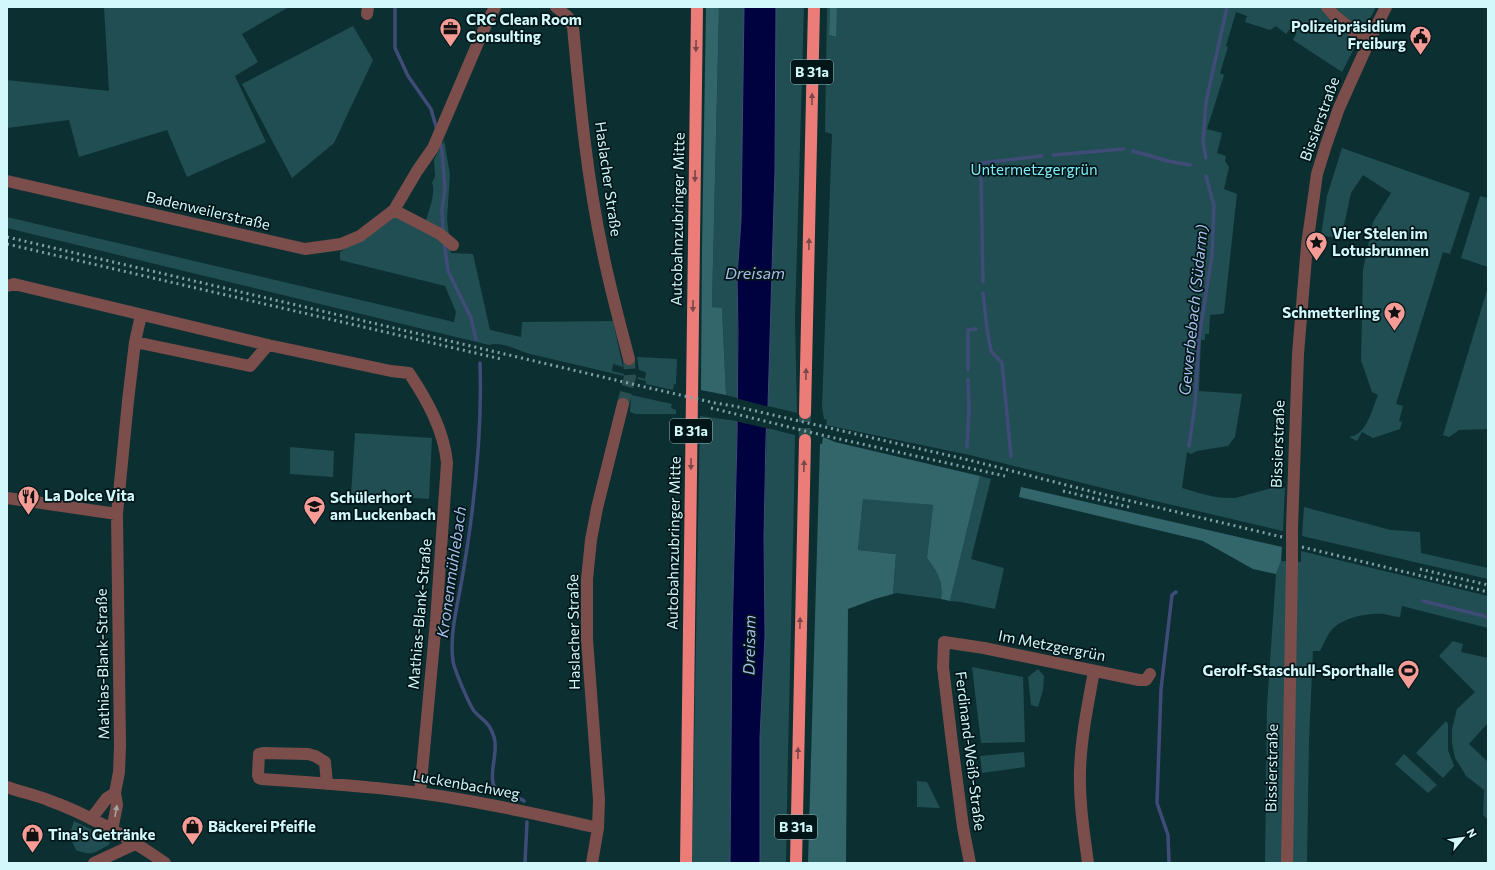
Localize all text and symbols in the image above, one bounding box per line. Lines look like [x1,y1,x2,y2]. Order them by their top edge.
place label: CRC Clean Room Consulting [466,10,582,45]
office icon: CRC Clean Room Consulting [438,16,464,49]
place label: Polizeipräsidium Freiburg [1291,17,1406,52]
public building icon: Polizeipräsidium Freiburg [1408,23,1434,56]
one-way arrow [693,40,699,53]
road number: B 31a [791,60,833,84]
street label: Bissierstraße [1296,74,1343,163]
one-way arrow [809,92,815,105]
street label: Haslacher Straße [592,120,626,238]
street label: Autobahnzubringer Mitte [666,132,688,306]
park label: Untermetzgergrün [971,160,1097,178]
one-way arrow [691,170,698,182]
street label: Badenweilerstraße [144,187,272,233]
water label: Gewerbebach (Südarm) [1174,223,1211,396]
place label: Vier Stelen im Lotusbrunnen [1332,224,1429,259]
place icon: Vier Stelen im Lotusbrunnen [1303,230,1329,263]
one-way arrow [805,238,812,250]
water label: Dreisam [725,263,785,282]
one-way arrow [690,300,696,313]
place icon: Schmetterling [1382,300,1408,333]
place label: Schmetterling [1282,303,1380,321]
one-way arrow [803,367,809,380]
street label: Bissierstraße [1266,399,1288,488]
road number: B 31a [670,419,712,443]
street label: Autobahnzubringer Mitte [662,456,684,630]
one-way arrow [688,458,694,471]
one-way arrow [800,460,807,472]
restaurant icon: La Dolce Vita [15,483,41,516]
place label: La Dolce Vita [44,486,135,504]
place label: Schülerhort am Luckenbach [330,488,436,523]
school or university icon: Schülerhort am Luckenbach [302,494,328,527]
water label: Kronenmühlebach [432,505,469,639]
street label: Mathias-Blank-Straße [403,538,435,690]
street label: Haslacher Straße [563,574,583,690]
street label: Mathias-Blank-Straße [92,588,112,740]
water label: Dreisam [738,615,759,675]
one-way arrow [797,616,803,629]
street label: Im Metzgergrün [997,626,1107,664]
sports icon: Gerolf-Staschull-Sporthalle [1396,658,1422,691]
place label: Gerolf-Staschull-Sporthalle [1203,661,1394,679]
street label: Ferdinand-Weiß-Straße [952,670,990,832]
street label: Bissierstraße [1261,724,1281,812]
one-way arrow [795,746,801,759]
street label: Luckenbachweg [411,766,521,802]
one-way arrow [113,805,119,817]
shop icon: Bäckerei Pfeifle [180,814,206,847]
road number: B 31a [775,815,817,839]
place label: Bäckerei Pfeifle [208,817,316,835]
north arrow [1443,818,1483,858]
shop icon: Tina's Getränke [20,822,46,855]
place label: Tina's Getränke [48,825,156,843]
text: N [1464,826,1480,840]

